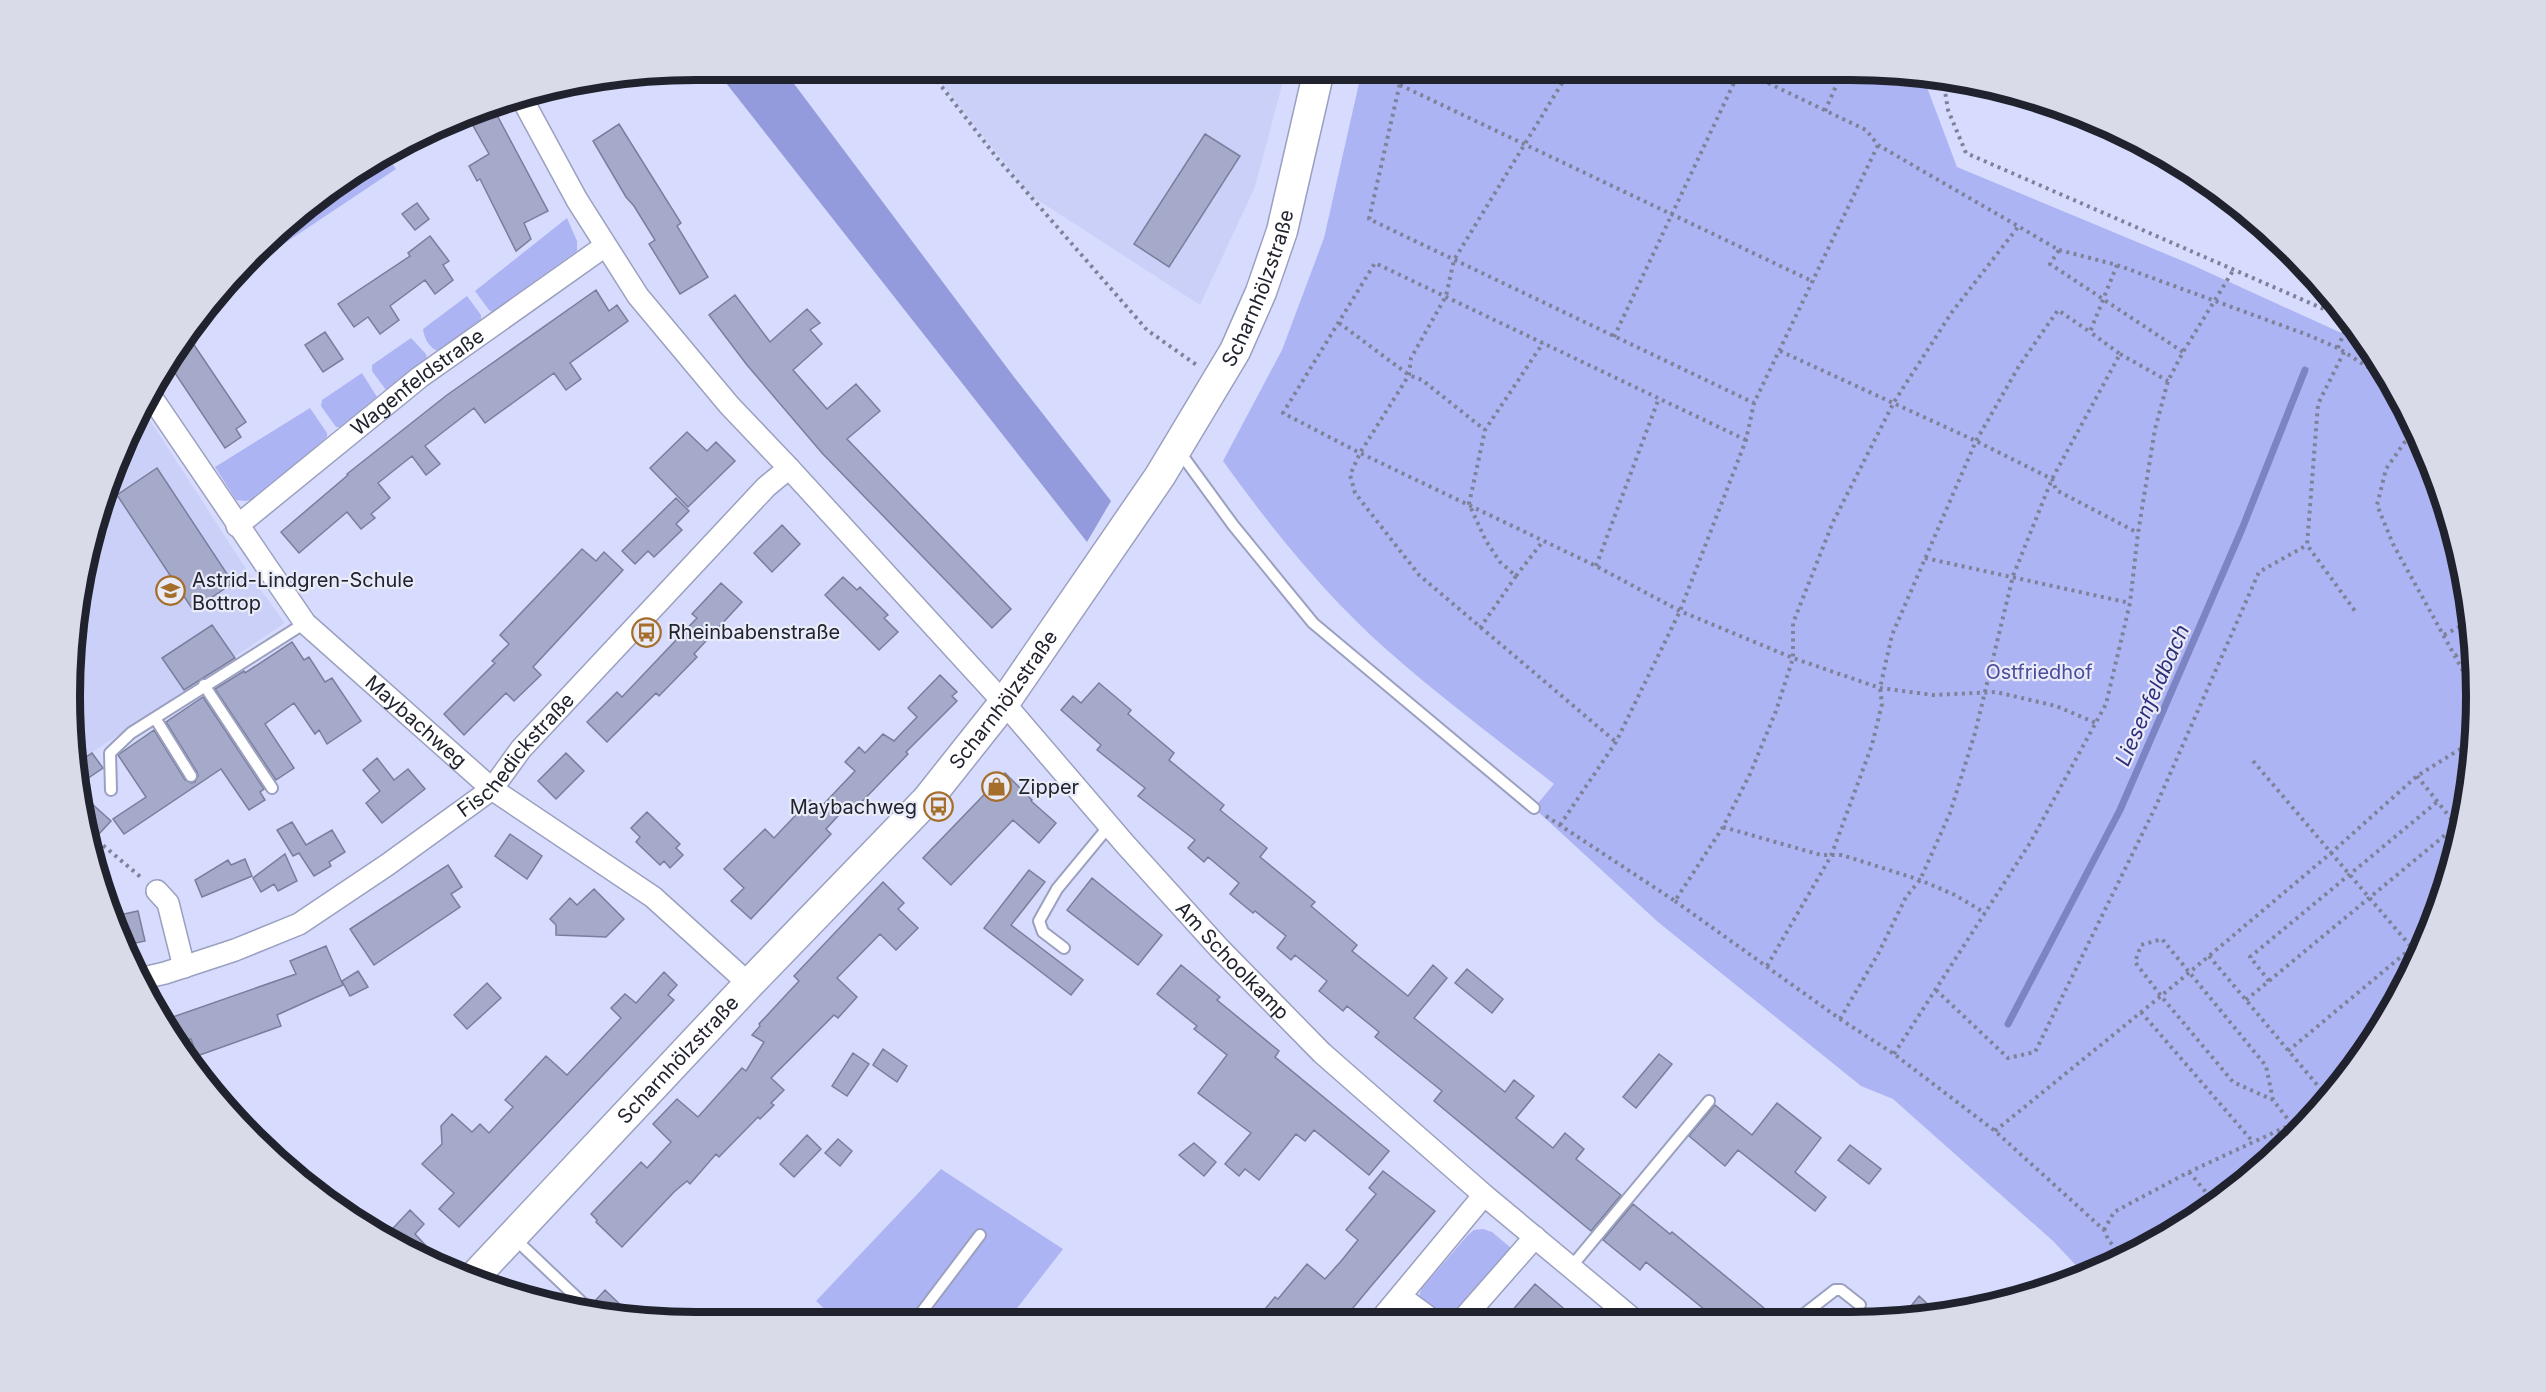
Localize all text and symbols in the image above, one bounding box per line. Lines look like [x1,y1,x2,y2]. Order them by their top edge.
street label: Scharnhölzstraße [1216,207,1298,371]
street label: Wagenfeldstraße [346,324,489,440]
place label: Astrid-Lindgren-Schule Bottrop [192,568,414,615]
school or university icon: Astrid-Lindgren-Schule Bottrop [155,575,187,607]
bus stop icon: Rheinbabenstraße [631,616,663,648]
place label: Rheinbabenstraße [668,620,840,644]
water label: Liesenfeldbach [2110,620,2194,770]
street label: Scharnhölzstraße [944,626,1062,774]
park label: Ostfriedhof [1985,660,2093,684]
street label: Maybachweg [360,670,471,773]
street label: Fischedickstraße [453,688,579,822]
shop icon: Zipper [981,771,1013,803]
place label: Zipper [1018,775,1080,799]
bus stop icon: Maybachweg [922,791,954,823]
place label: Maybachweg [790,795,917,819]
street label: Am Schoolkamp [1171,896,1294,1024]
street label: Scharnhölzstraße [612,991,744,1129]

